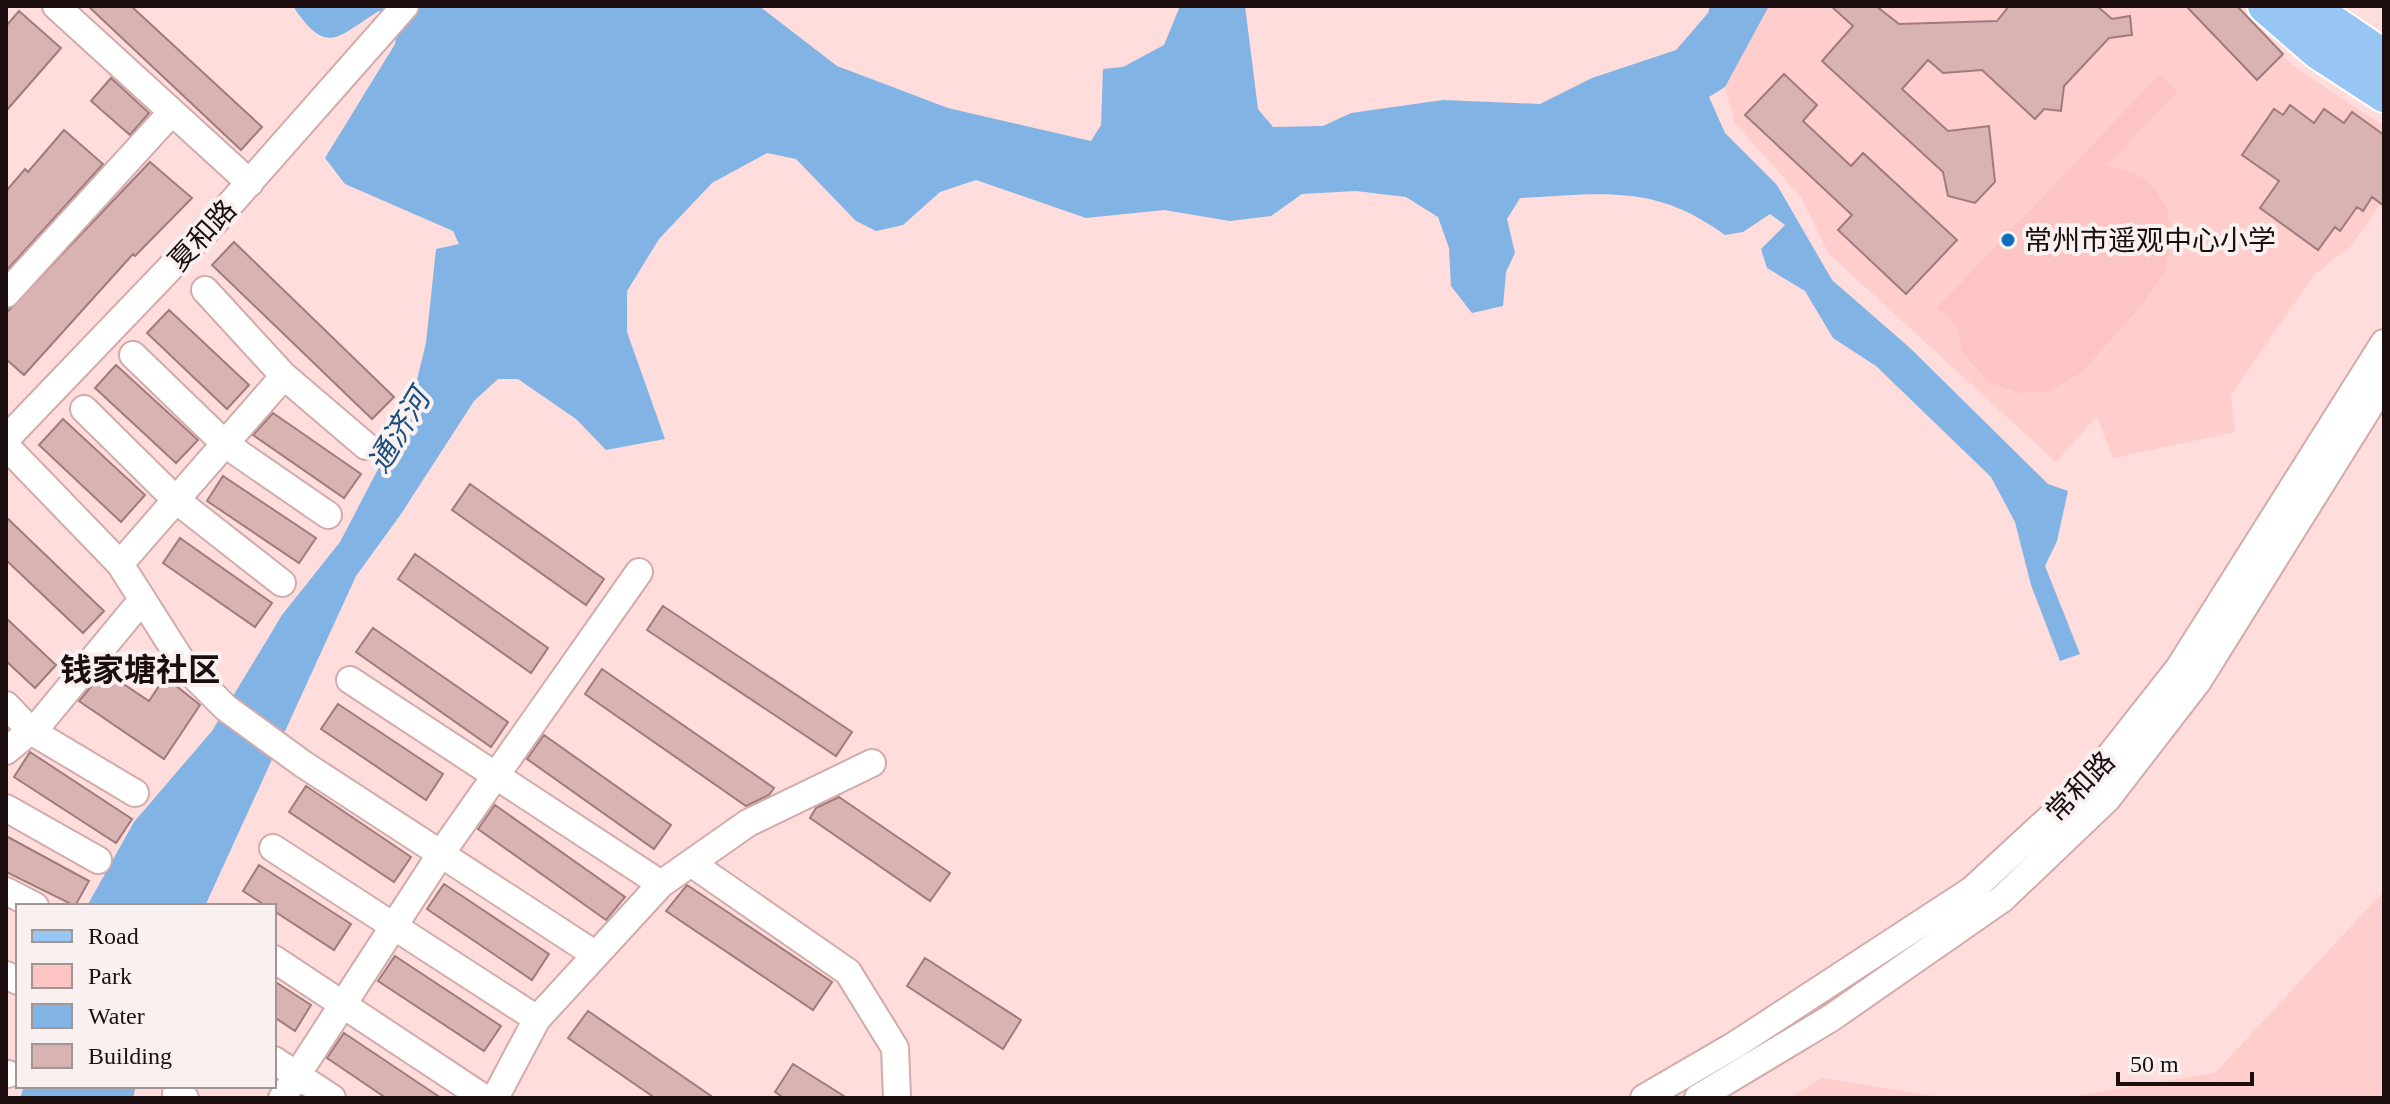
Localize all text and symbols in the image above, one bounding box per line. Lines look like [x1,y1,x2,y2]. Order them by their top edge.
street label: 夏和路 [162,194,242,277]
place label: 常州市遥观中心小学 [2024,225,2276,256]
marker: 常州市遥观中心小学 [1999,231,2017,249]
water label: 通济河 [361,379,438,478]
district label: 钱家塘社区 [60,652,220,688]
street label: 常和路 [2040,745,2121,827]
legend [16,904,276,1088]
text: Road [88,923,139,949]
text: Park [88,963,132,989]
text: Water [88,1003,145,1029]
scale bar [2118,1036,2252,1086]
text: Building [88,1043,172,1069]
text: 50 m [2130,1051,2179,1077]

